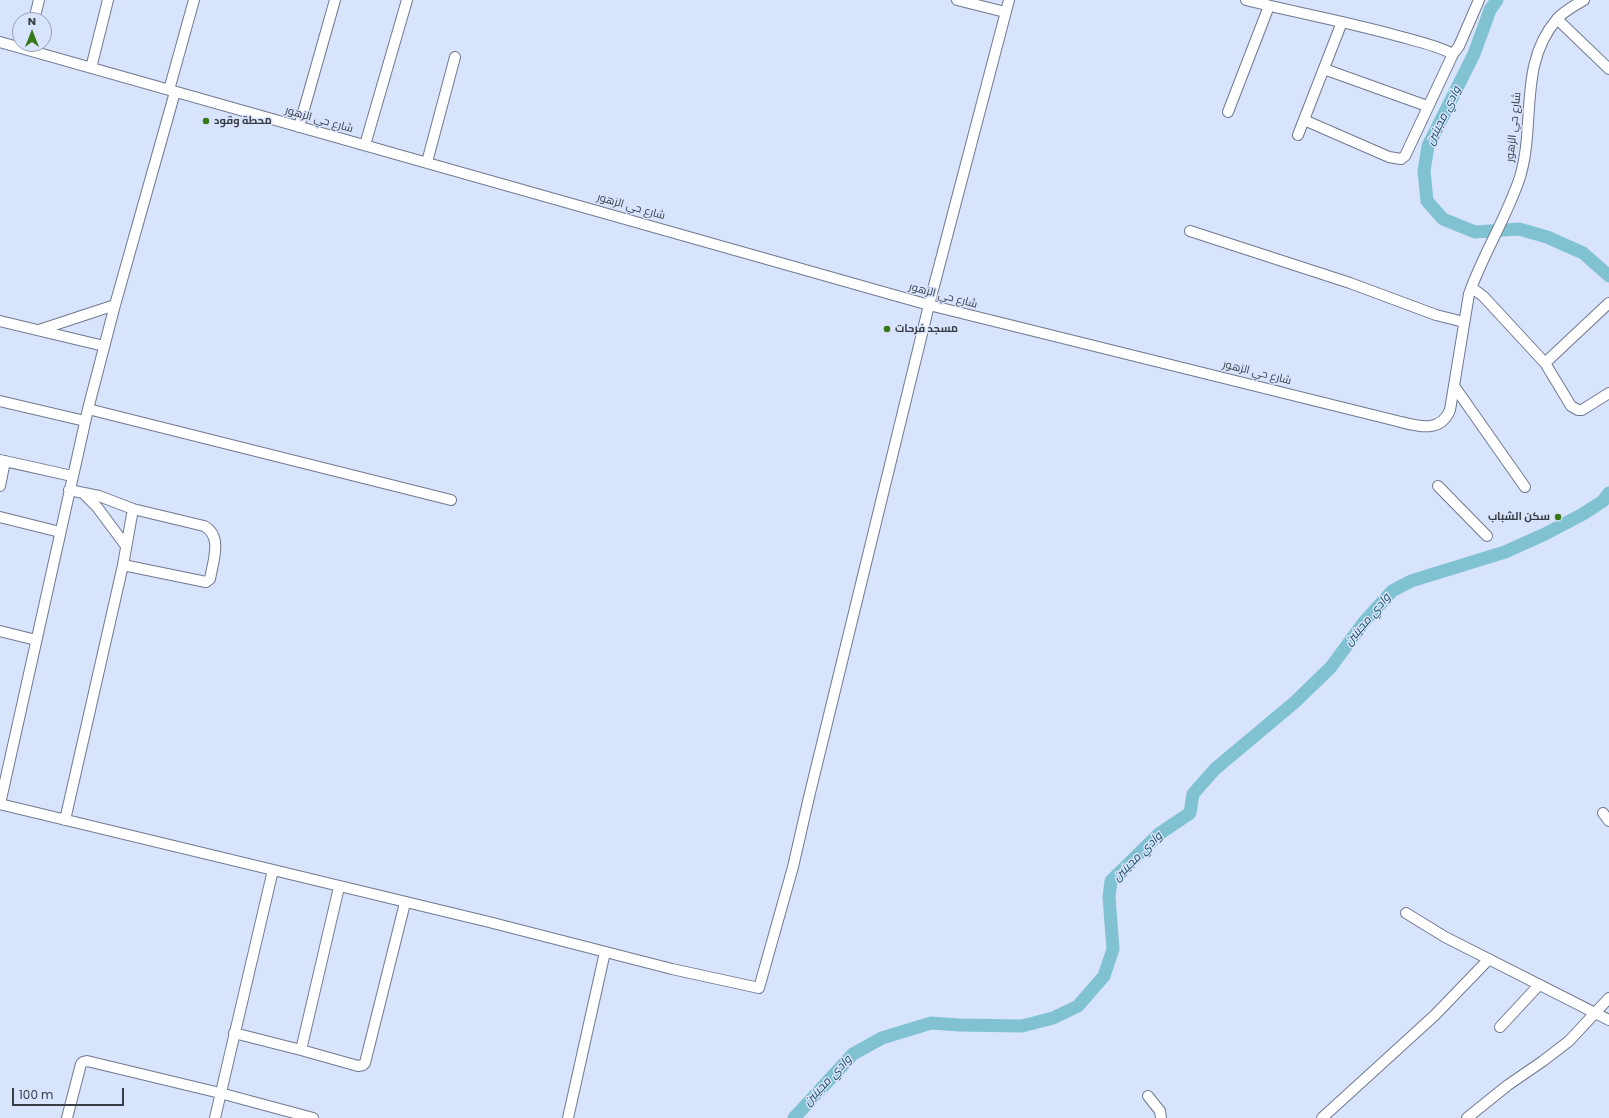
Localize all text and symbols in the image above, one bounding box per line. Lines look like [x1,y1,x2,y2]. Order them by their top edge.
north arrow [12,12,52,52]
text: N [28,13,36,29]
water label: وادي مجينين [1424,84,1464,148]
street label: شارع حي الزهور [1504,91,1524,163]
street label: شارع حي الزهور [283,104,355,136]
place label: محطة وقود [214,114,272,128]
marker: محطة وقود [201,116,211,126]
street label: شارع حي الزهور [595,191,667,223]
street label: شارع حي الزهور [907,281,979,311]
place label: مسجد فرحات [895,322,958,336]
marker: مسجد فرحات [882,324,892,334]
street label: شارع حي الزهور [1221,358,1293,388]
place label: سكن الشباب [1488,510,1550,524]
marker: سكن الشباب [1553,512,1563,522]
water label: وادي مجينين [1342,591,1394,649]
water label: وادي مجينين [1110,829,1166,885]
water label: وادي مجينين [801,1053,855,1109]
scale bar [14,1080,126,1106]
text: 100 m [19,1086,53,1103]

